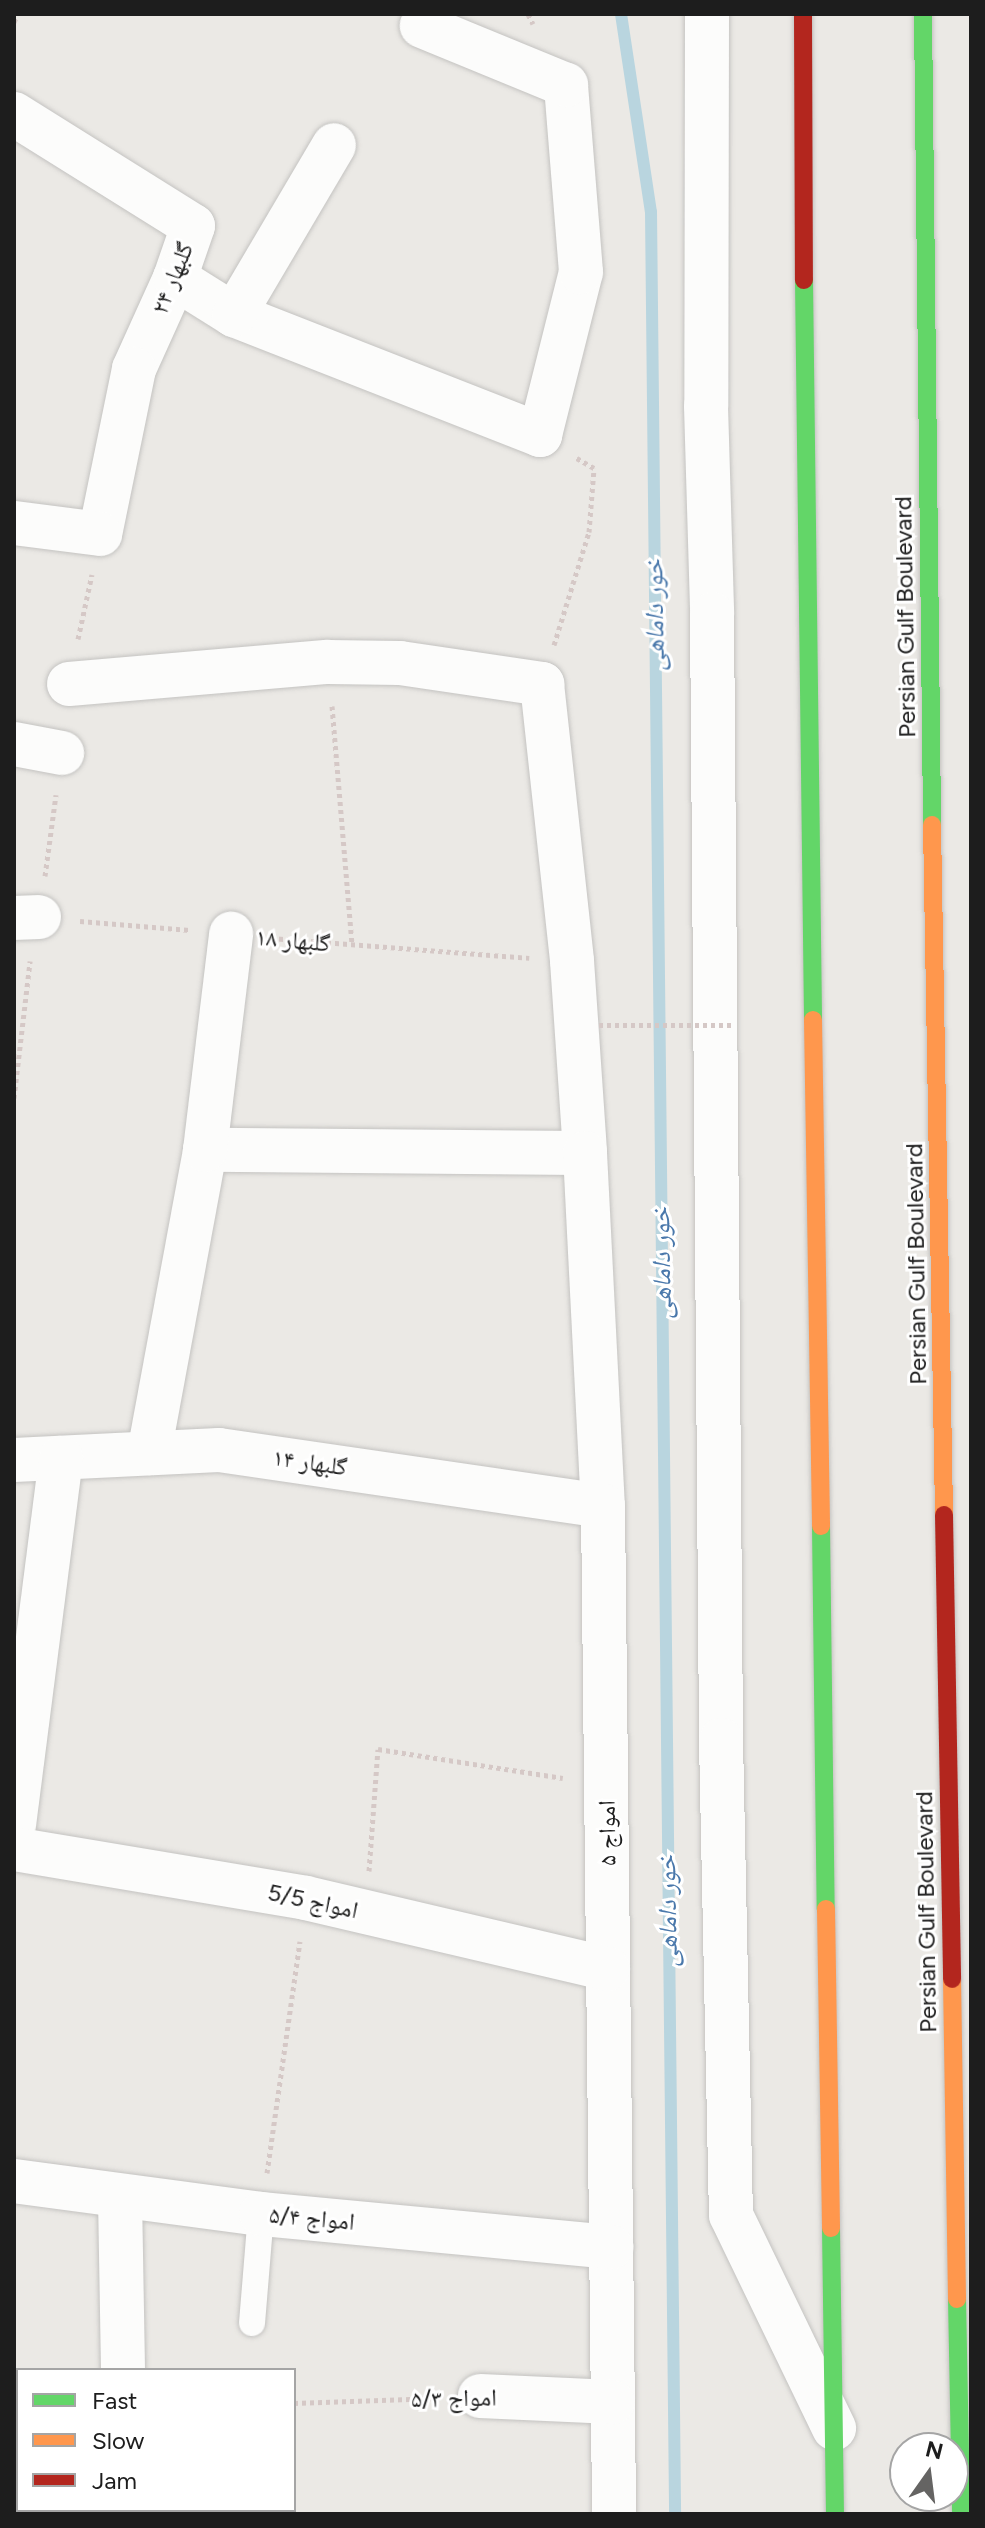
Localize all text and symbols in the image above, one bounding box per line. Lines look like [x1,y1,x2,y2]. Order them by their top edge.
street label: گلبهار ۲۴ [145,238,199,318]
street label: Persian Gulf Boulevard [888,496,922,738]
water label: خور داماهی [638,559,672,671]
street label: گلبهار ۱۸ [254,922,332,958]
street label: Persian Gulf Boulevard [899,1143,933,1385]
water label: خور داماهی [645,1207,679,1319]
street label: گلبهار ۱۴ [271,1443,349,1481]
street label: Persian Gulf Boulevard [909,1791,943,2033]
street label: امواج ۵ [592,1800,622,1866]
water label: خور داماهی [651,1855,685,1967]
street label: امواج 5/5 [265,1877,361,1925]
street label: امواج ۵/۴ [268,2200,356,2236]
legend [16,2368,296,2512]
street label: امواج ۵/۳ [411,2383,497,2413]
text: Fast [92,2386,137,2415]
text: Slow [92,2426,144,2455]
north arrow [889,2432,969,2512]
text: N [923,2435,946,2465]
text: Jam [92,2466,137,2495]

